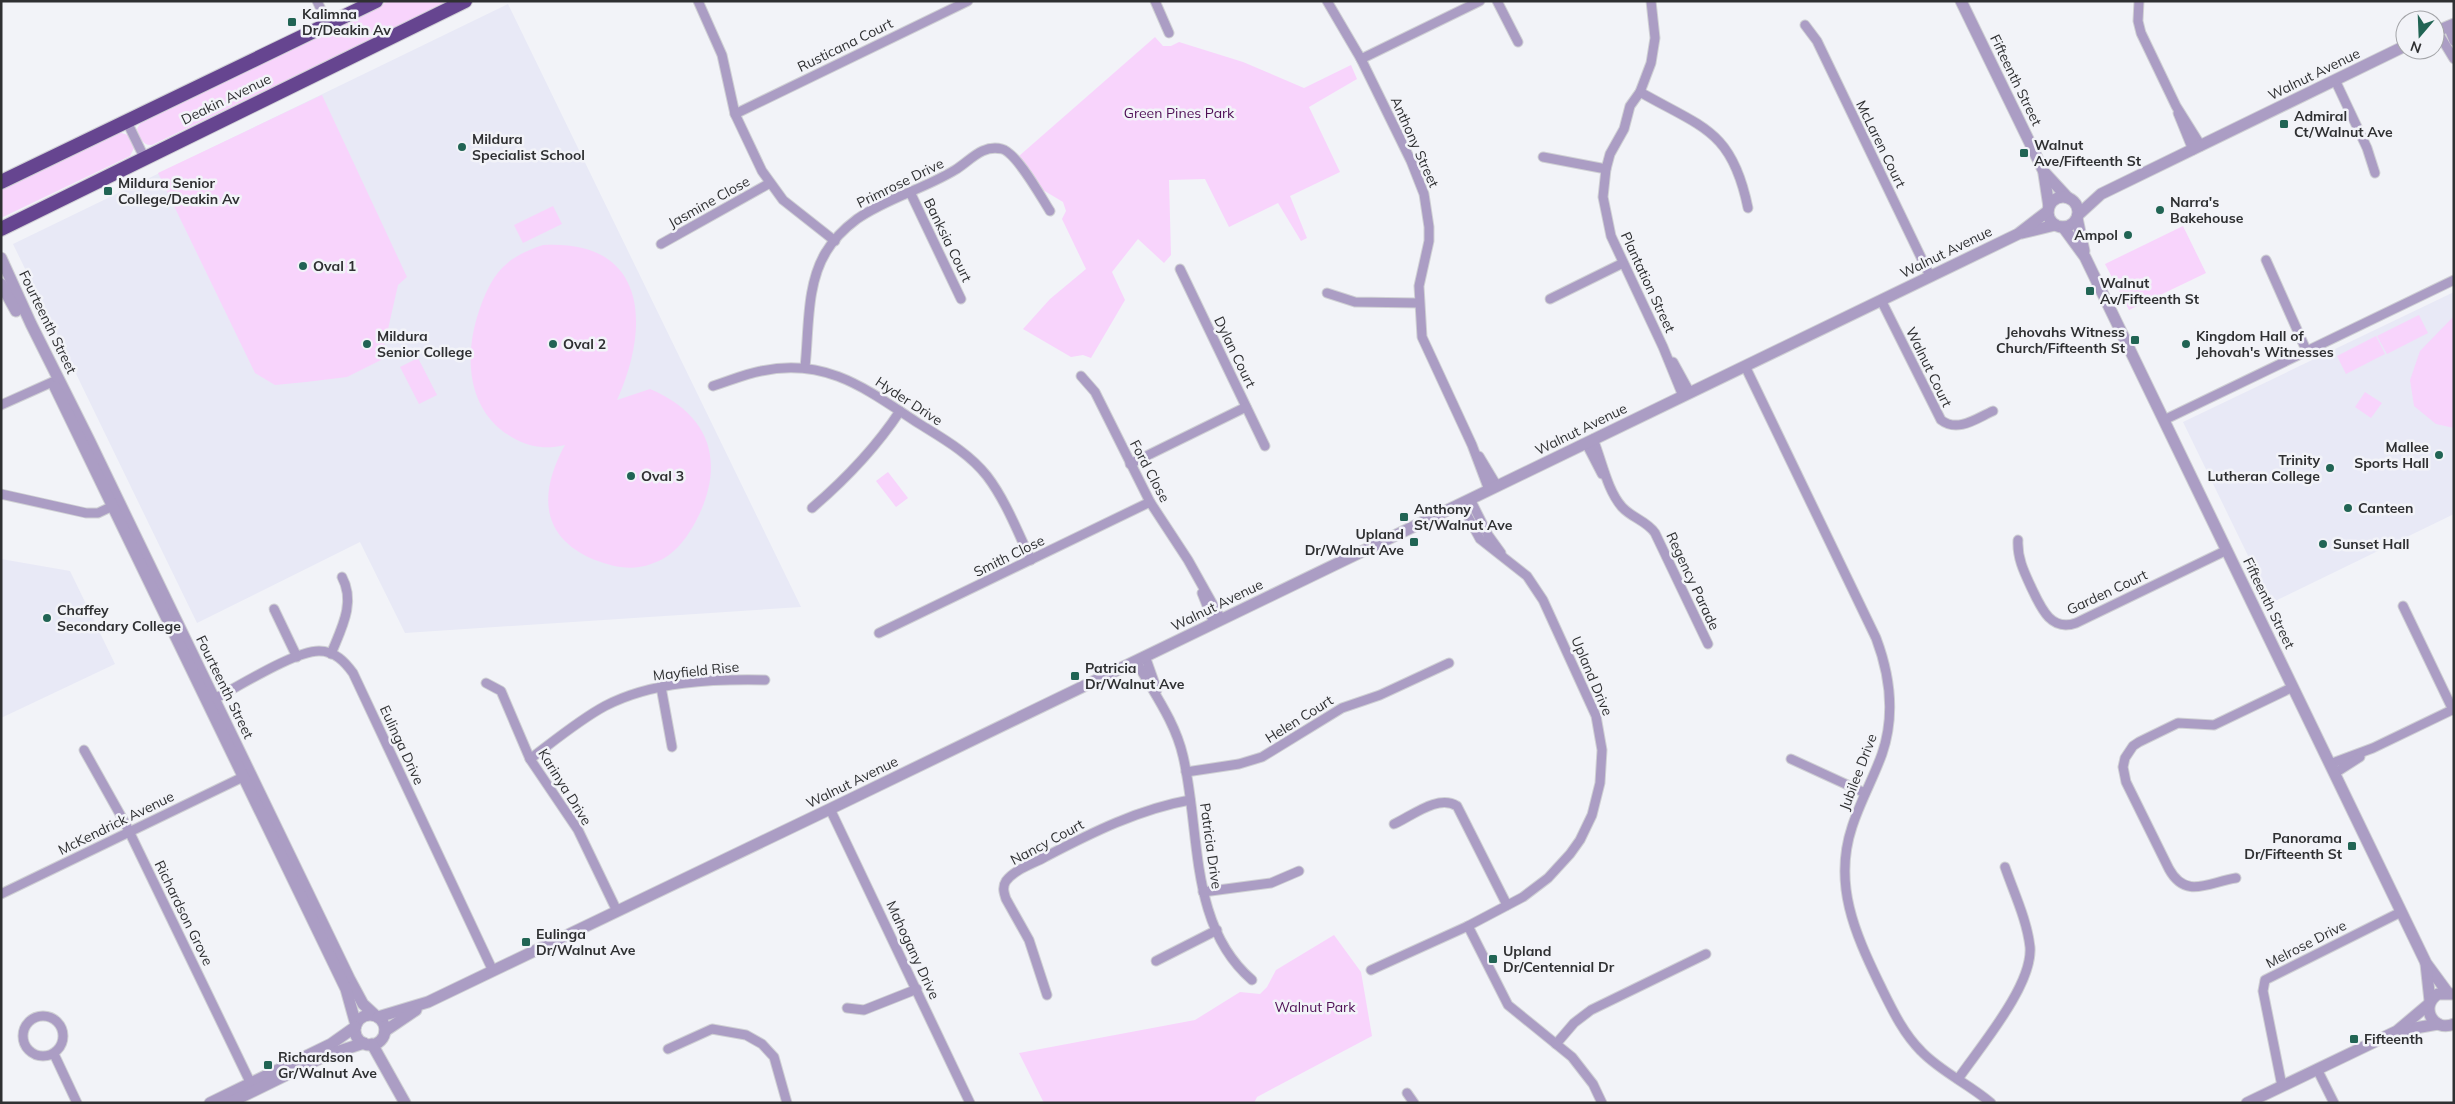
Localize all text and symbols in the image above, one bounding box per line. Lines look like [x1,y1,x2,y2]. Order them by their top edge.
place label: Kalimna Dr/Deakin Av [302,5,391,39]
north arrow [2395,10,2445,60]
street label: Rusticana Court [794,14,896,76]
marker: Kalimna Dr/Deakin Av [286,16,298,28]
street label: Fifteenth Street [1986,31,2046,129]
text: N [2408,37,2424,58]
street label: Walnut Avenue [2265,44,2363,104]
street label: Deakin Avenue [178,70,274,128]
street label: Anthony Street [1387,94,1443,190]
street label: McLaren Court [1852,97,1910,191]
park label: Green Pines Park [1124,104,1235,122]
place label: Admiral Ct/Walnut Ave [2294,107,2393,141]
marker: Admiral Ct/Walnut Ave [2278,118,2290,130]
place label: Mildura Specialist School [472,130,585,164]
place label: Walnut Ave/Fifteenth St [2034,136,2142,170]
marker: Mildura Specialist School [456,141,468,153]
marker: Walnut Ave/Fifteenth St [2018,147,2030,159]
street label: Primrose Drive [853,154,947,212]
street label: Jasmine Close [665,172,753,232]
place label: Mildura Senior College/Deakin Av [118,174,240,208]
marker: Mildura Senior College/Deakin Av [102,185,114,197]
place label: Narra's Bakehouse [2170,193,2244,227]
street label: Banksia Court [920,195,976,285]
marker: Narra's Bakehouse [2154,204,2166,216]
street label: Walnut Avenue [1897,222,1995,282]
place label: Ampol [2074,226,2118,244]
street label: Plantation Street [1617,229,1679,335]
marker: Ampol [2122,229,2134,241]
place label: Oval 1 [313,257,356,275]
marker: Oval 1 [297,260,309,272]
street label: Fourteenth Street [15,267,81,377]
place label: Walnut Av/Fifteenth St [2100,274,2200,308]
marker: Walnut Av/Fifteenth St [2084,285,2096,297]
street label: Dylan Court [1210,313,1260,391]
place label: Jehovahs Witness Church/Fifteenth St [1996,323,2126,357]
street label: Walnut Court [1902,324,1956,410]
place label: Mildura Senior College [377,327,472,361]
place label: Kingdom Hall of Jehovah's Witnesses [2196,327,2334,361]
marker: Jehovahs Witness Church/Fifteenth St [2129,334,2141,346]
place label: Oval 2 [563,335,606,353]
marker: Mildura Senior College [361,338,373,350]
marker: Oval 2 [547,338,559,350]
marker: Kingdom Hall of Jehovah's Witnesses [2180,338,2192,350]
street label: Hyder Drive [872,373,946,429]
street label: Walnut Avenue [1532,399,1630,459]
street label: Ford Close [1126,437,1174,505]
place label: Mallee Sports Hall [2354,438,2429,472]
marker: Mallee Sports Hall [2433,449,2445,461]
place label: Trinity Lutheran College [2207,451,2320,485]
marker: Trinity Lutheran College [2324,462,2336,474]
place label: Oval 3 [641,467,684,485]
marker: Oval 3 [625,470,637,482]
place label: Canteen [2358,499,2413,517]
place label: Anthony St/Walnut Ave [1414,500,1513,534]
marker: Canteen [2342,502,2354,514]
marker: Anthony St/Walnut Ave [1398,511,1410,523]
place label: Upland Dr/Walnut Ave [1305,525,1404,559]
street label: Regency Parade [1662,529,1724,633]
street label: Smith Close [971,531,1047,581]
place label: Sunset Hall [2333,535,2409,553]
marker: Upland Dr/Walnut Ave [1408,536,1420,548]
marker: Sunset Hall [2317,538,2329,550]
street label: Fifteenth Street [2239,554,2299,652]
street label: Garden Court [2064,565,2150,619]
street label: Walnut Avenue [1168,575,1266,635]
place label: Chaffey Secondary College [57,601,181,635]
marker: Chaffey Secondary College [41,612,53,624]
street label: Fourteenth Street [192,632,258,742]
street label: Upland Drive [1567,634,1617,718]
street label: Mayfield Rise [652,658,740,684]
place label: Patricia Dr/Walnut Ave [1085,659,1185,693]
marker: Patricia Dr/Walnut Ave [1069,670,1081,682]
street label: Helen Court [1262,691,1336,747]
street label: Eulinga Drive [376,702,428,788]
street label: Jubilee Drive [1835,731,1881,813]
street label: Karinya Drive [534,745,596,829]
street label: Walnut Avenue [803,752,901,812]
street label: McKendrick Avenue [55,787,177,859]
street label: Patricia Drive [1196,802,1226,890]
street label: Nancy Court [1007,815,1087,869]
place label: Panorama Dr/Fifteenth St [2244,829,2343,863]
marker: Panorama Dr/Fifteenth St [2346,840,2358,852]
street label: Richardson Grove [151,857,217,969]
street label: Mahogany Drive [882,898,944,1002]
street label: Melrose Drive [2263,916,2349,972]
place label: Eulinga Dr/Walnut Ave [536,925,636,959]
marker: Eulinga Dr/Walnut Ave [520,936,532,948]
place label: Upland Dr/Centennial Dr [1503,942,1615,976]
marker: Upland Dr/Centennial Dr [1487,953,1499,965]
park label: Walnut Park [1275,998,1356,1016]
place label: Fifteenth [2364,1030,2423,1048]
marker: Fifteenth [2348,1033,2360,1045]
place label: Richardson Gr/Walnut Ave [278,1048,377,1082]
marker: Richardson Gr/Walnut Ave [262,1059,274,1071]

